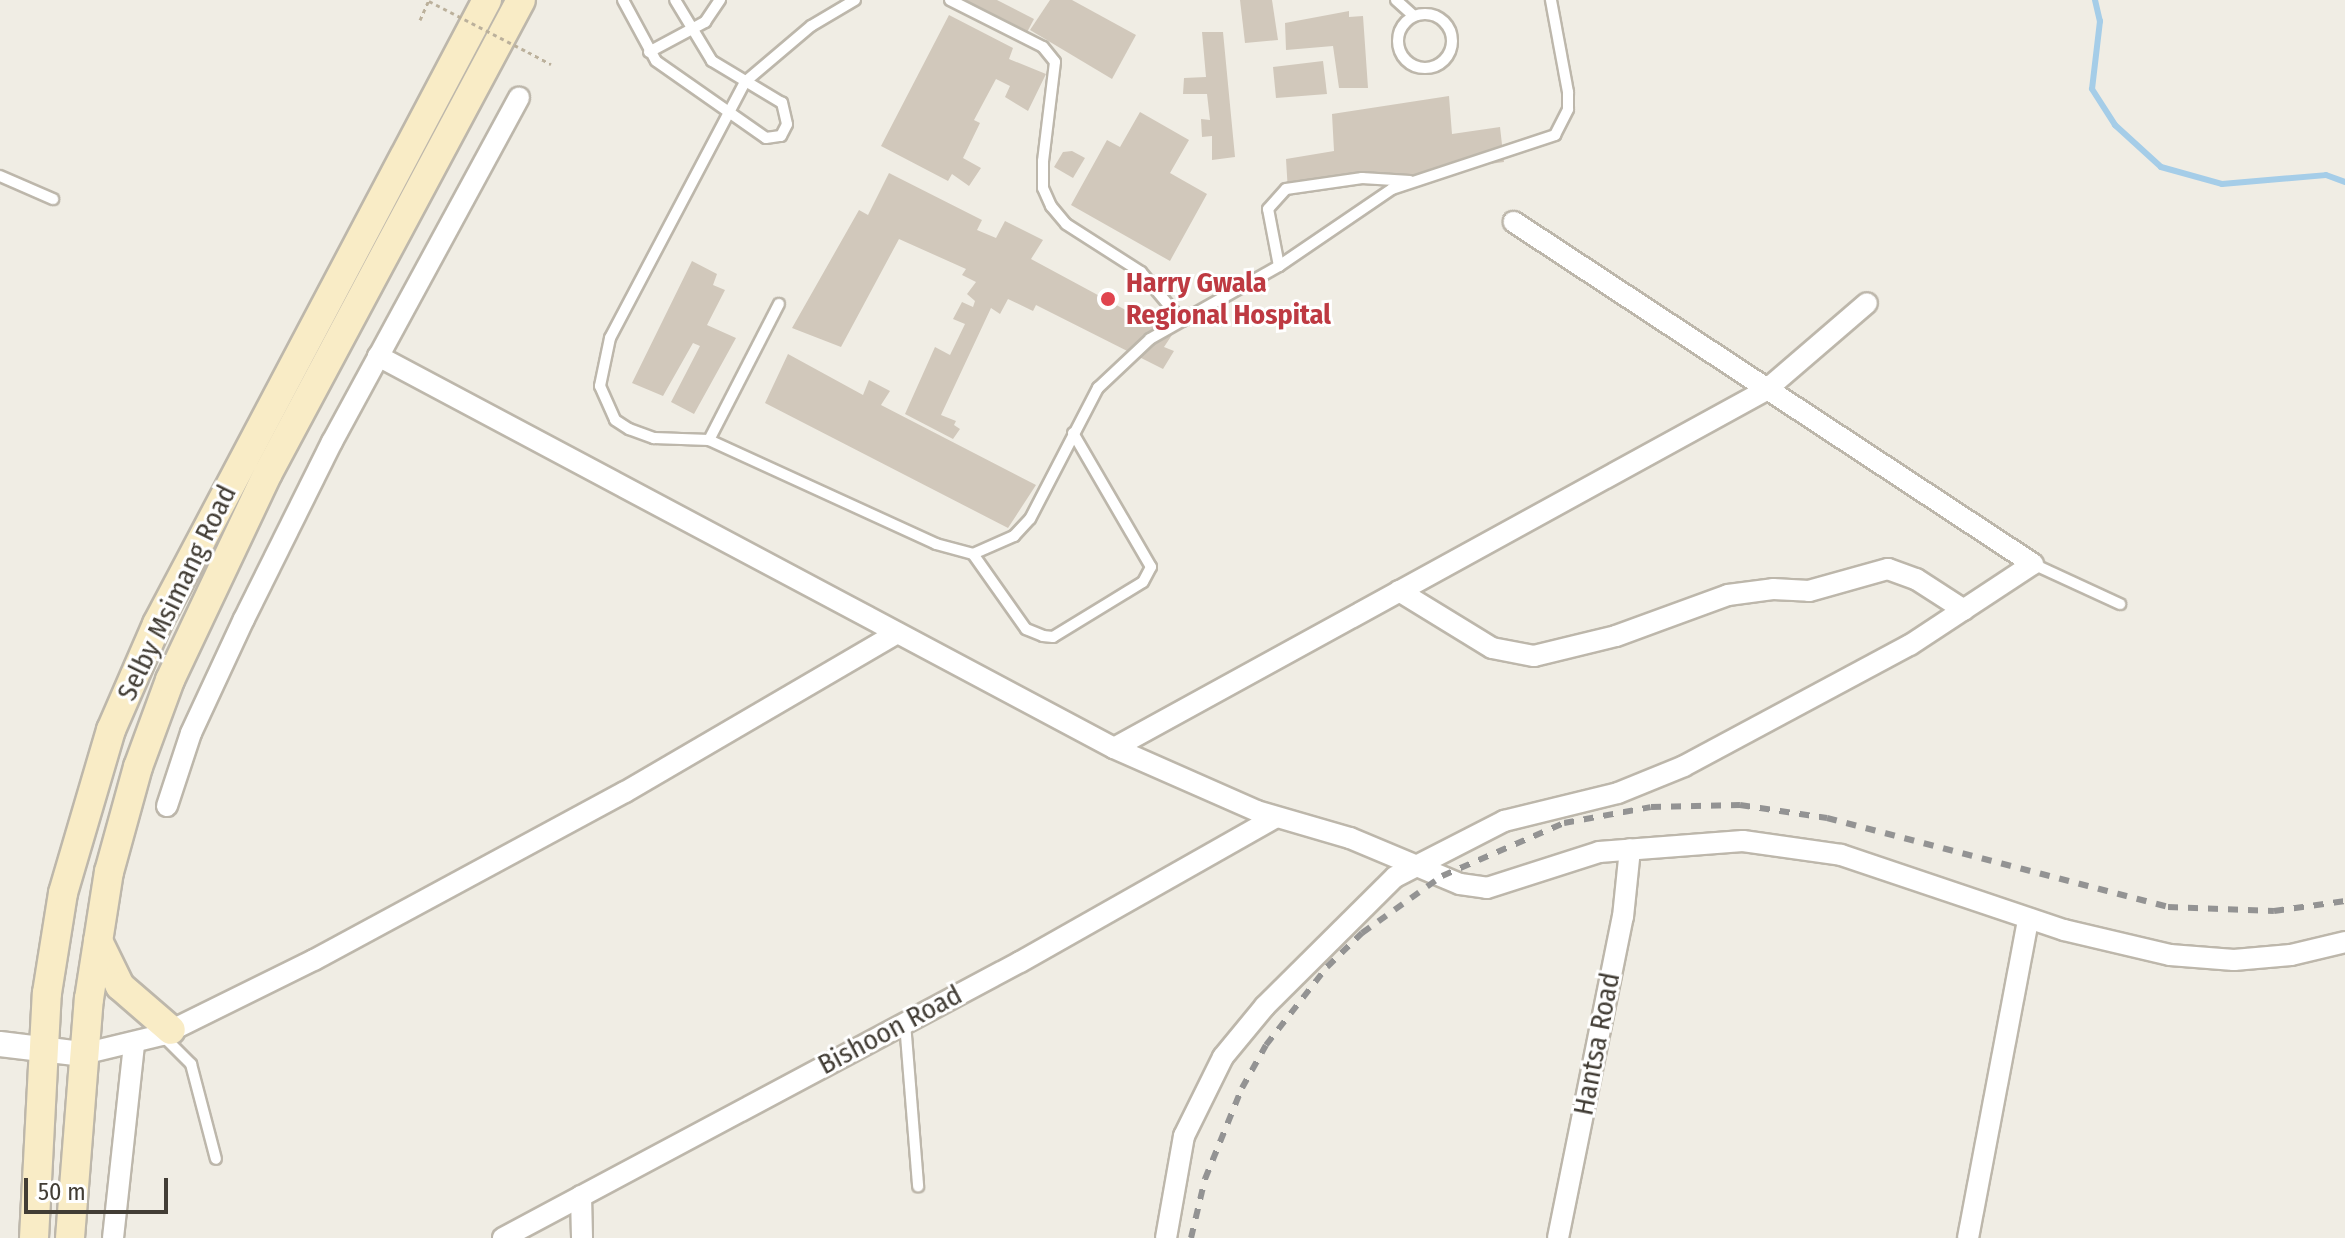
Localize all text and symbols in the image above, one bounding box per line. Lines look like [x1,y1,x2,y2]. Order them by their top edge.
place label: Harry Gwala Regional Hospital [1126,266,1331,332]
marker: Harry Gwala Regional Hospital [1097,288,1119,310]
street label: Selby Msimang Road [110,480,244,706]
street label: Hantsa Road [1567,970,1627,1118]
street label: Bishoon Road [812,978,968,1082]
scale bar [28,1162,172,1212]
text: 50 m [38,1178,86,1206]

